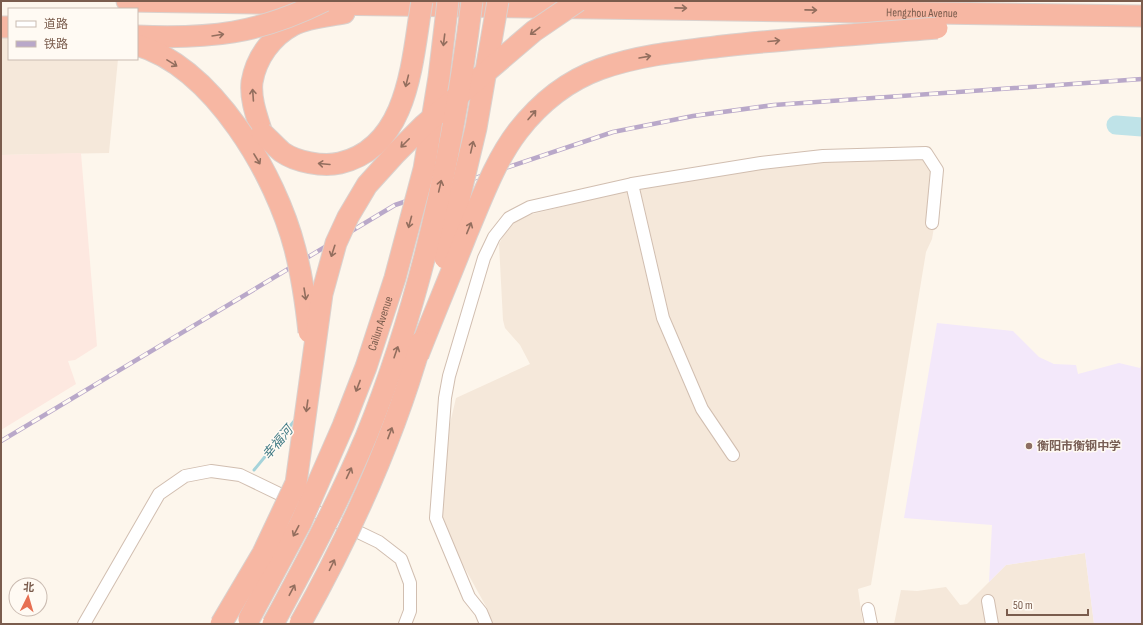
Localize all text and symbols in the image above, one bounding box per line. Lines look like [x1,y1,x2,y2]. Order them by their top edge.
one-way arrow [674,4,687,12]
street label: Hengzhou Avenue [886,5,958,21]
one-way arrow [804,6,817,14]
legend [8,8,138,60]
text: 道路 [44,17,68,32]
one-way arrow [529,27,540,35]
one-way arrow [211,31,224,39]
one-way arrow [440,33,448,46]
text: 铁路 [44,37,68,52]
one-way arrow [767,37,780,44]
one-way arrow [638,53,651,61]
one-way arrow [166,59,177,67]
one-way arrow [403,74,411,87]
one-way arrow [250,89,257,102]
one-way arrow [527,110,537,120]
one-way arrow [400,139,410,148]
one-way arrow [468,141,476,154]
one-way arrow [253,153,261,165]
one-way arrow [318,161,331,168]
one-way arrow [437,180,445,193]
one-way arrow [405,216,413,229]
one-way arrow [466,222,474,234]
one-way arrow [329,244,336,257]
one-way arrow [301,287,309,300]
street label: Cailun Avenue [365,294,397,353]
one-way arrow [393,346,401,358]
one-way arrow [354,380,362,392]
one-way arrow [303,399,311,412]
water label: 幸福河 [259,420,298,463]
one-way arrow [386,428,394,440]
place label: 衡阳市衡钢中学 [1037,439,1121,454]
marker: 衡阳市衡钢中学 [1024,441,1034,451]
one-way arrow [346,467,353,479]
one-way arrow [291,525,299,537]
one-way arrow [329,559,336,571]
north arrow [8,577,48,617]
text: 北 [23,581,35,594]
one-way arrow [288,584,296,596]
scale bar [1007,591,1088,617]
text: 50 m [1013,598,1033,613]

